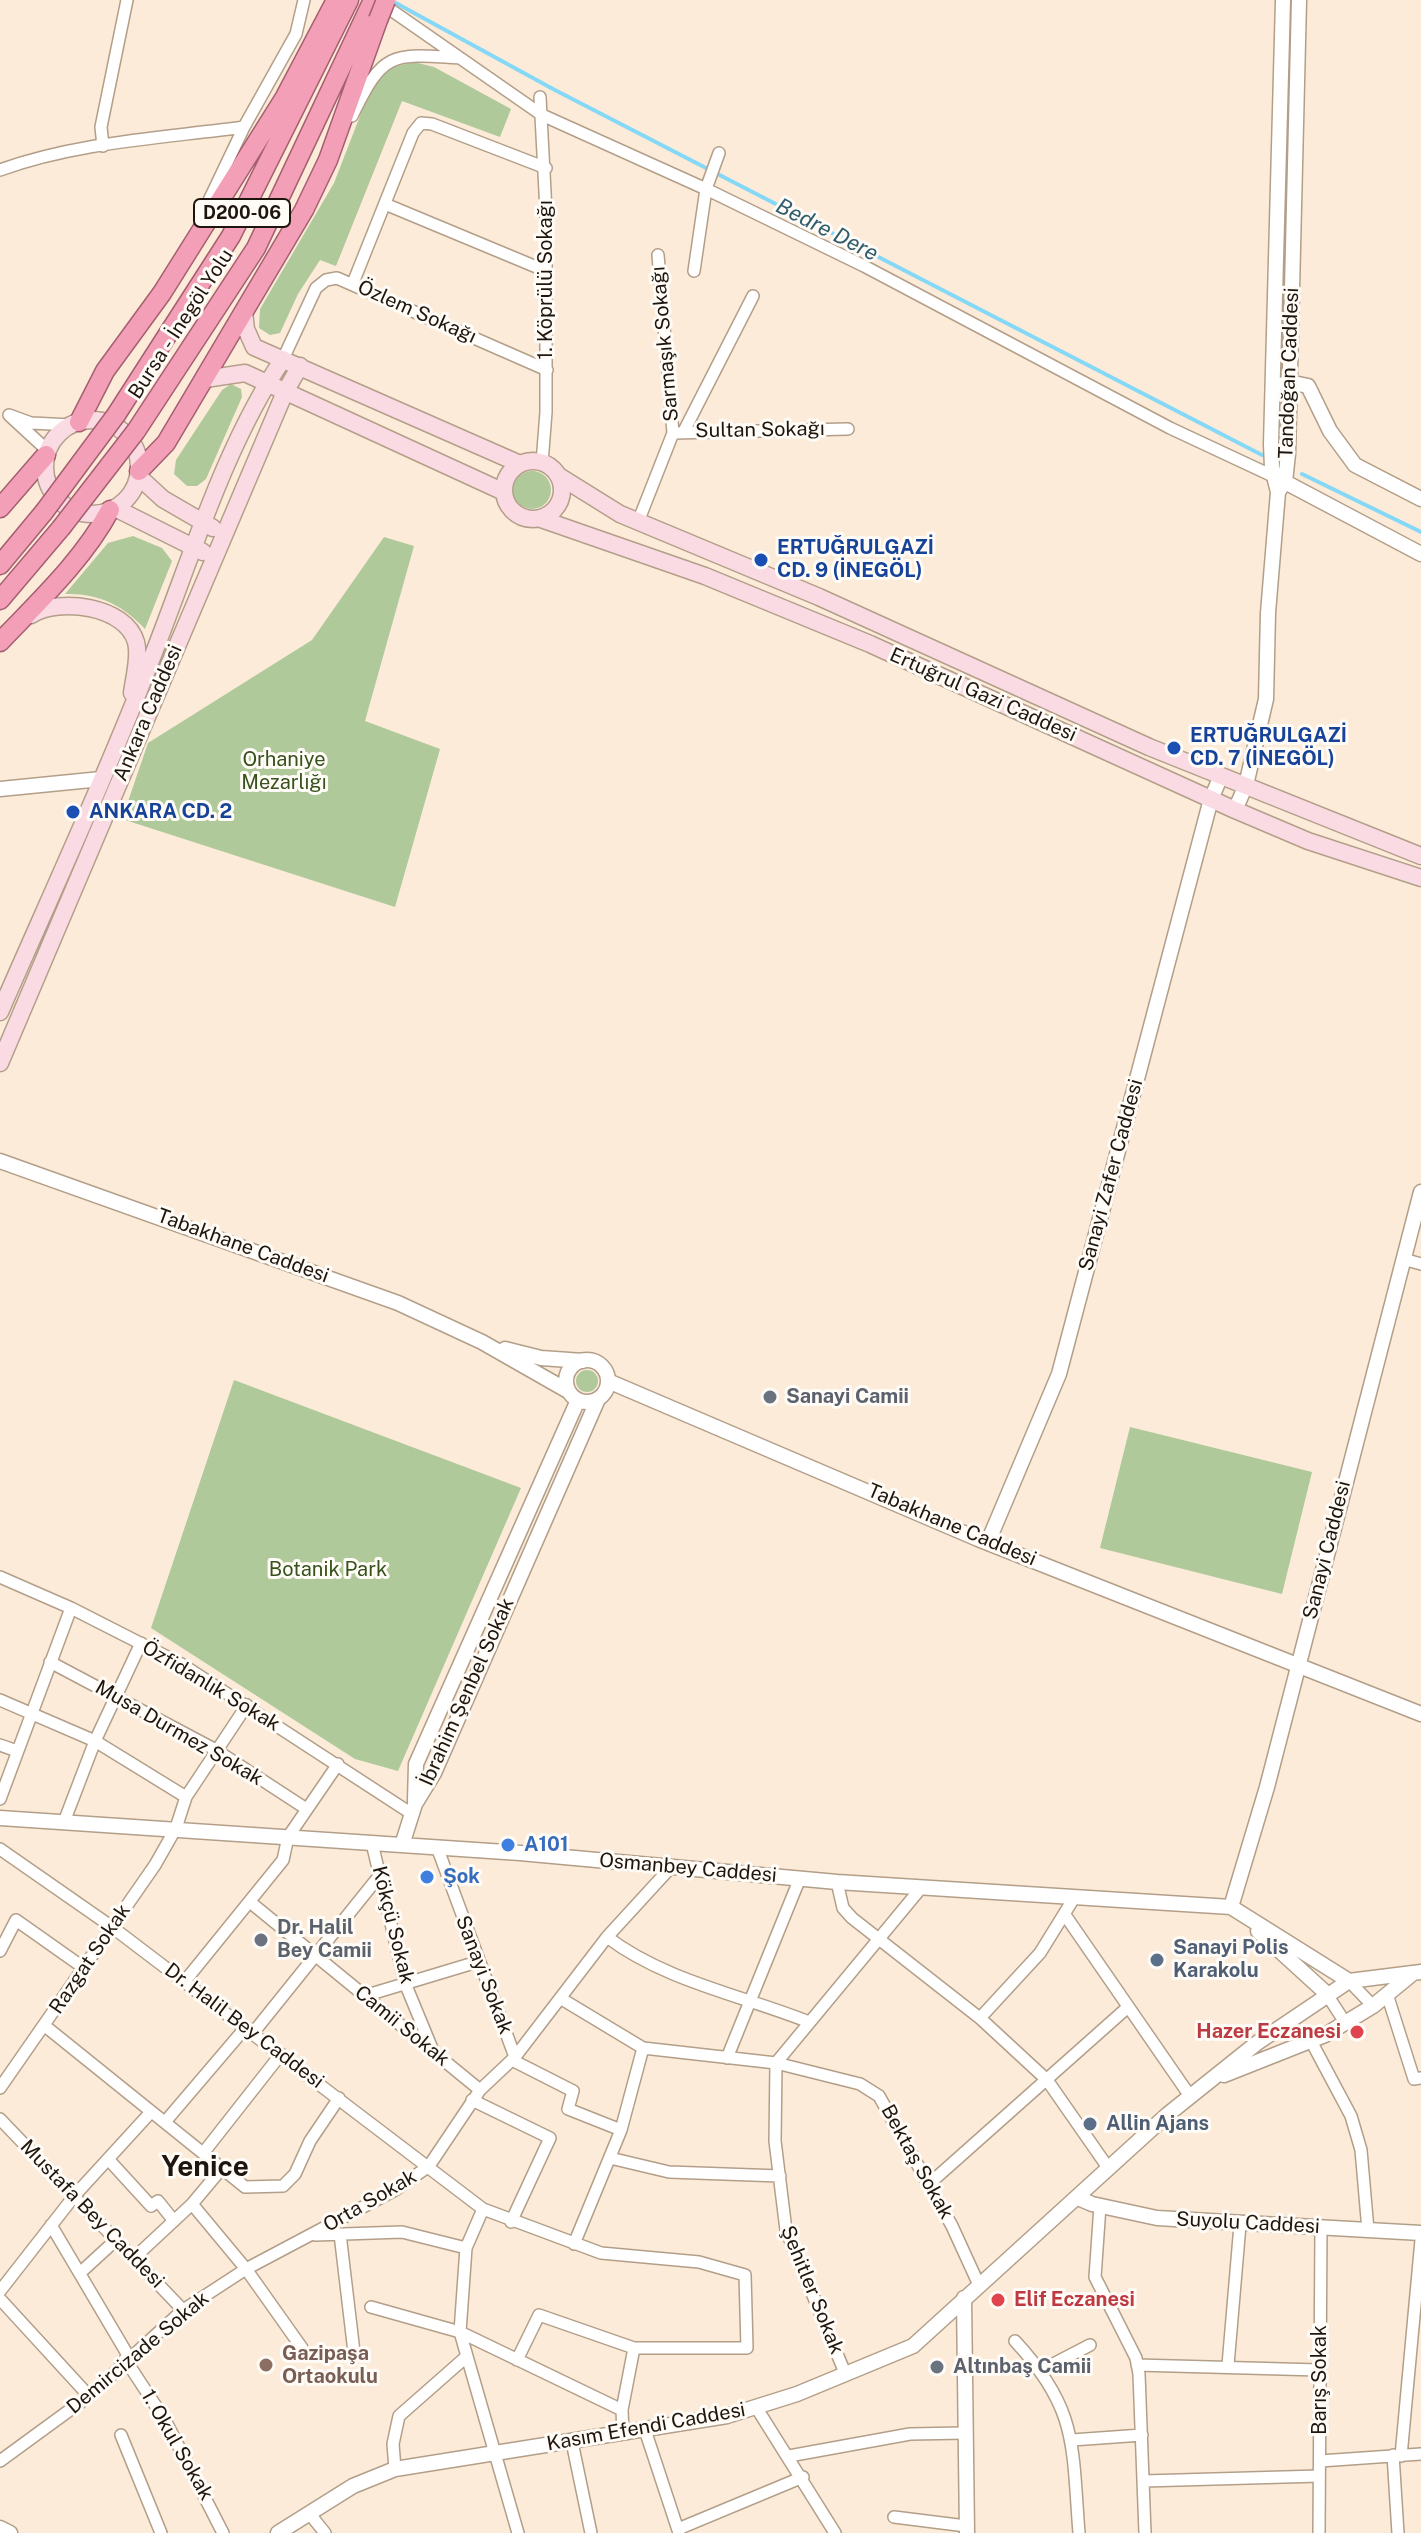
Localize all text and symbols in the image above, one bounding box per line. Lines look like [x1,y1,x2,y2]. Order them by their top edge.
water label: Bedre Dere [771,193,883,267]
road number: D200-06 [194,199,290,227]
street label: 1. Köprülü Sokağı [534,200,558,360]
street label: Bursa - İnegöl Yolu [124,245,238,403]
street label: Sarmaşık Sokağı [646,265,684,423]
street label: Özlem Sokağı [354,275,480,349]
street label: Tandoğan Caddesi [1274,287,1304,459]
street label: Sultan Sokağı [695,417,825,443]
place label: ERTUĞRULGAZİ CD. 9 (İNEGÖL) [777,536,934,583]
marker: ERTUĞRULGAZİ CD. 9 (İNEGÖL) [752,551,770,569]
street label: Ankara Caddesi [108,641,188,785]
street label: Ertuğrul Gazi Caddesi [886,643,1080,747]
place label: ERTUĞRULGAZİ CD. 7 (İNEGÖL) [1190,724,1347,771]
marker: ERTUĞRULGAZİ CD. 7 (İNEGÖL) [1165,739,1183,757]
park label: Orhaniye Mezarlığı [241,748,327,795]
place label: ANKARA CD. 2 [89,800,232,824]
marker: ANKARA CD. 2 [64,803,82,821]
street label: Sanayi Zafer Caddesi [1074,1077,1148,1273]
street label: Tabakhane Caddesi [154,1204,332,1288]
place label: Sanayi Camii [786,1385,909,1409]
marker: Sanayi Camii [761,1388,779,1406]
street label: Sanayi Caddesi [1298,1478,1356,1622]
street label: Tabakhane Caddesi [864,1479,1040,1571]
park label: Botanik Park [269,1558,387,1582]
street label: İbrahim Şenbel Sokak [415,1594,519,1790]
street label: Özfidanlık Sokak [138,1635,284,1737]
street label: Musa Durmez Sokak [91,1675,267,1791]
place label: A101 [524,1833,569,1857]
marker: A101 [499,1836,517,1854]
street label: Osmanbey Caddesi [598,1848,778,1888]
street label: Kökçü Sokak [367,1864,419,1986]
place label: Şok [443,1865,480,1889]
marker: Şok [418,1868,436,1886]
street label: Razgat Sokak [44,1900,136,2018]
street label: Sanayi Sokak [450,1912,518,2038]
place label: Dr. Halil Bey Camii [277,1916,372,1963]
marker: Dr. Halil Bey Camii [252,1931,270,1949]
place label: Sanayi Polis Karakolu [1173,1936,1288,1983]
marker: Sanayi Polis Karakolu [1148,1951,1166,1969]
street label: Dr. Halil Bey Caddesi [160,1958,328,2094]
street label: Camii Sokak [350,1981,454,2071]
place label: Hazer Eczanesi [1196,2020,1341,2044]
marker: Hazer Eczanesi [1348,2023,1366,2041]
street label: Bektaş Sokak [876,2100,958,2224]
place label: Allin Ajans [1106,2112,1209,2136]
marker: Allin Ajans [1081,2115,1099,2133]
street label: Mustafa Bey Caddesi [15,2135,169,2293]
district label: Yenice [161,2150,249,2184]
street label: Orta Sokak [319,2165,421,2237]
street label: Suyolu Caddesi [1176,2207,1320,2239]
street label: Şehitler Sokak [775,2222,849,2358]
street label: Demircizade Sokak [62,2287,214,2419]
place label: Elif Eczanesi [1014,2288,1135,2312]
marker: Elif Eczanesi [989,2291,1007,2309]
street label: Barış Sokak [1308,2325,1332,2435]
place label: Gazipaşa Ortaokulu [282,2342,378,2389]
place label: Altınbaş Camii [953,2355,1091,2379]
marker: Gazipaşa Ortaokulu [257,2356,275,2374]
marker: Altınbaş Camii [928,2358,946,2376]
street label: 1. Okul Sokak [136,2385,218,2505]
street label: Kasım Efendi Caddesi [545,2398,747,2456]

